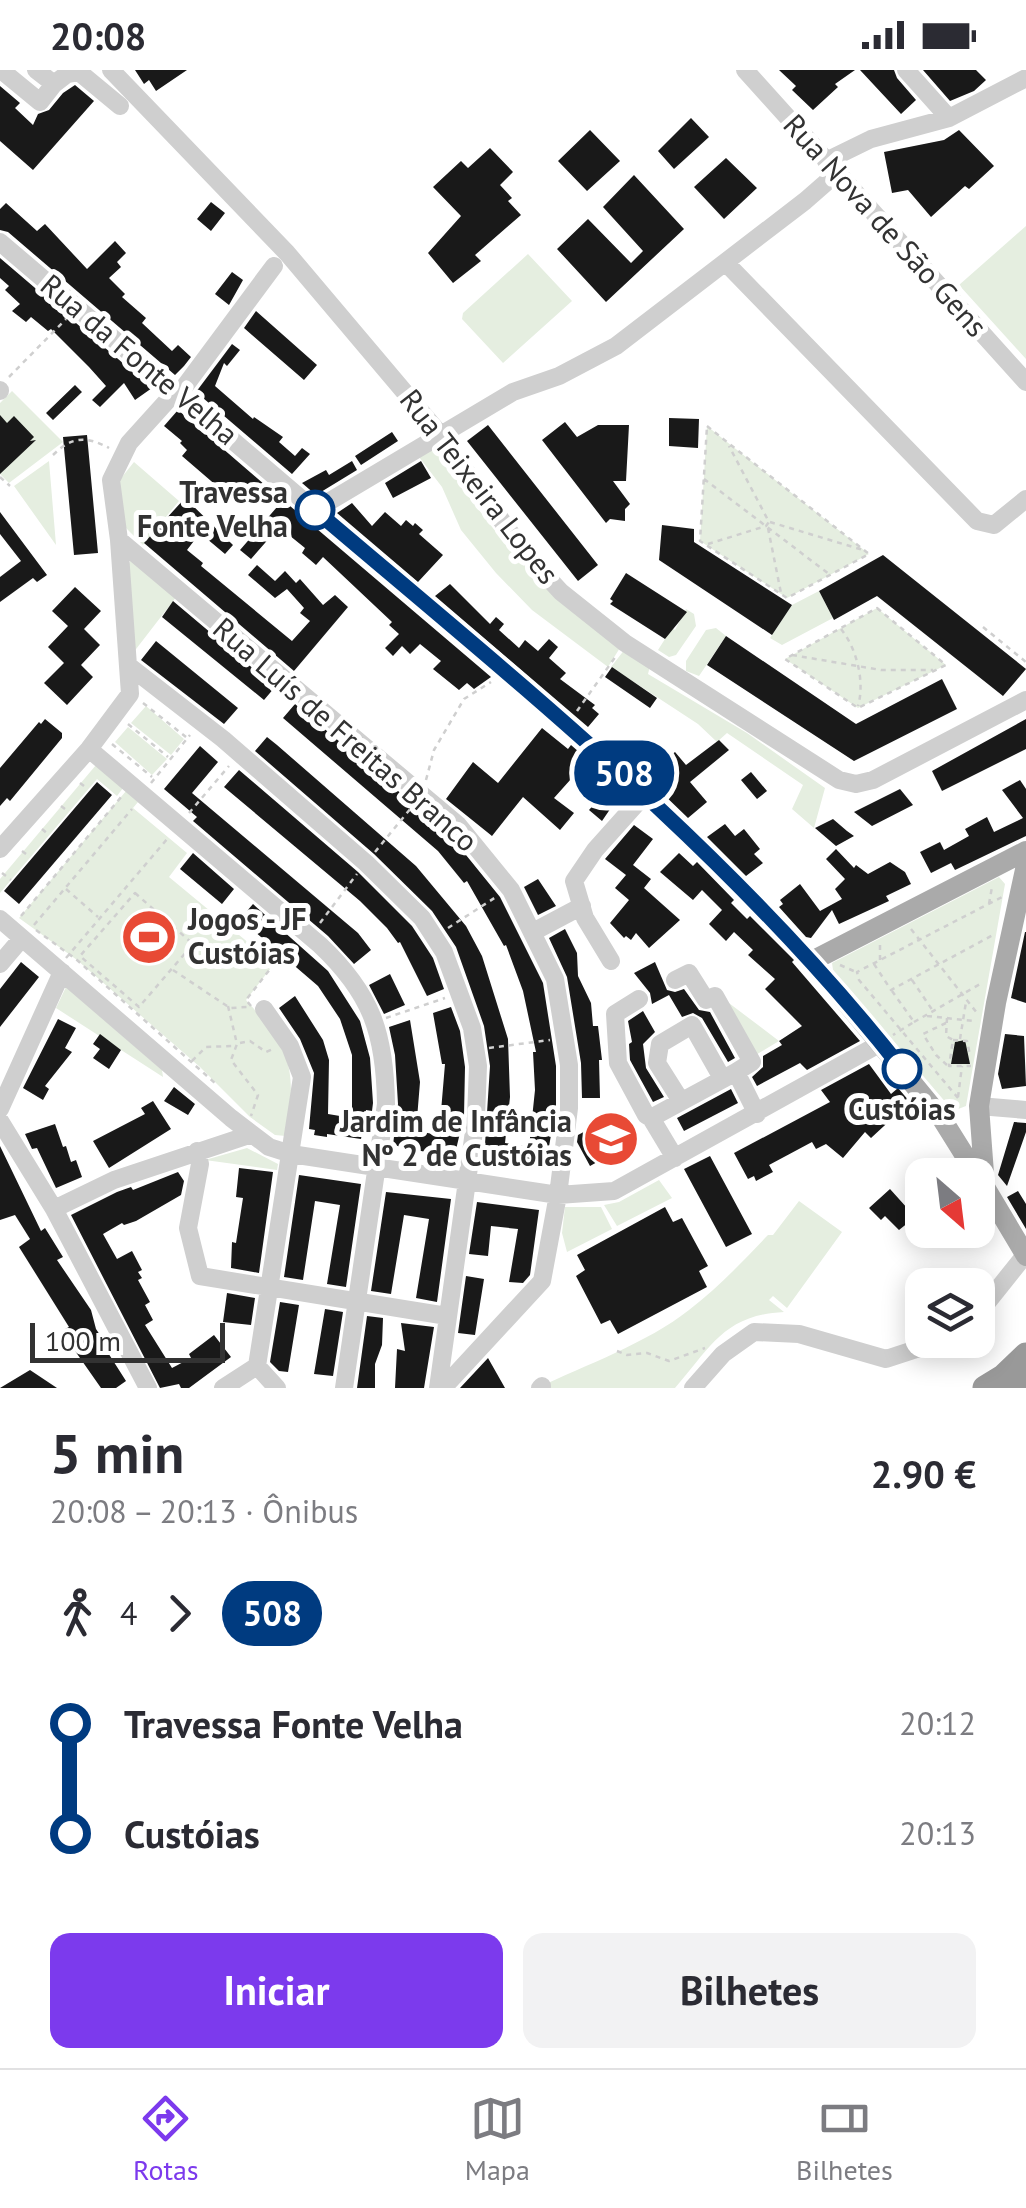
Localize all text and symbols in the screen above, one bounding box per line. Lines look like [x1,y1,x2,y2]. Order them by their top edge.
text: 20:08 [50,11,146,60]
street label: Rua Nova de São Gens [776,105,997,345]
street label: Rua da Fonte Velha [33,265,247,453]
street label: Rua Teixeira Lopes [392,381,568,591]
place label: Travessa Fonte Velha [137,472,288,545]
marker: Travessa Fonte Velha [296,491,334,529]
street label: Rua Luís de Freitas Branco [206,608,486,860]
line badge: 508 [566,740,682,806]
text: 508 [594,750,654,796]
place label: Jogos - JF Custóias [187,899,307,972]
sports icon: Jogos - JF Custóias [119,907,179,967]
marker: Custóias [883,1050,921,1088]
place label: Custóias [848,1089,956,1128]
place label: Jardim de Infância Nº 2 de Custóias [339,1101,572,1174]
school or university icon: Jardim de Infância Nº 2 de Custóias [581,1109,641,1169]
north arrow [905,1158,995,1248]
map controls [905,1158,995,1358]
button: layers [905,1268,995,1358]
scale bar [30,1318,225,1362]
text: 100 m [45,1322,121,1359]
text: 5 min [50,1417,184,1488]
text: 2.90 € [871,1449,976,1498]
text: 20:08 – 20:13 · Ônibus [50,1490,358,1532]
icon: walk [50,1586,105,1641]
icon: forward [152,1586,207,1641]
text: 508 [242,1590,302,1636]
text: 4 [120,1592,137,1634]
text: Travessa Fonte Velha [124,1699,463,1748]
text: 20:12 [899,1702,976,1744]
text: Custóias [124,1809,260,1858]
text: 20:13 [899,1812,976,1854]
button: Iniciar [50,1933,503,2048]
button: Bilhetes [523,1933,976,2048]
tab: Rotas [133,2091,199,2188]
tab: Mapa [465,2091,530,2188]
tab: Bilhetes [796,2091,893,2188]

